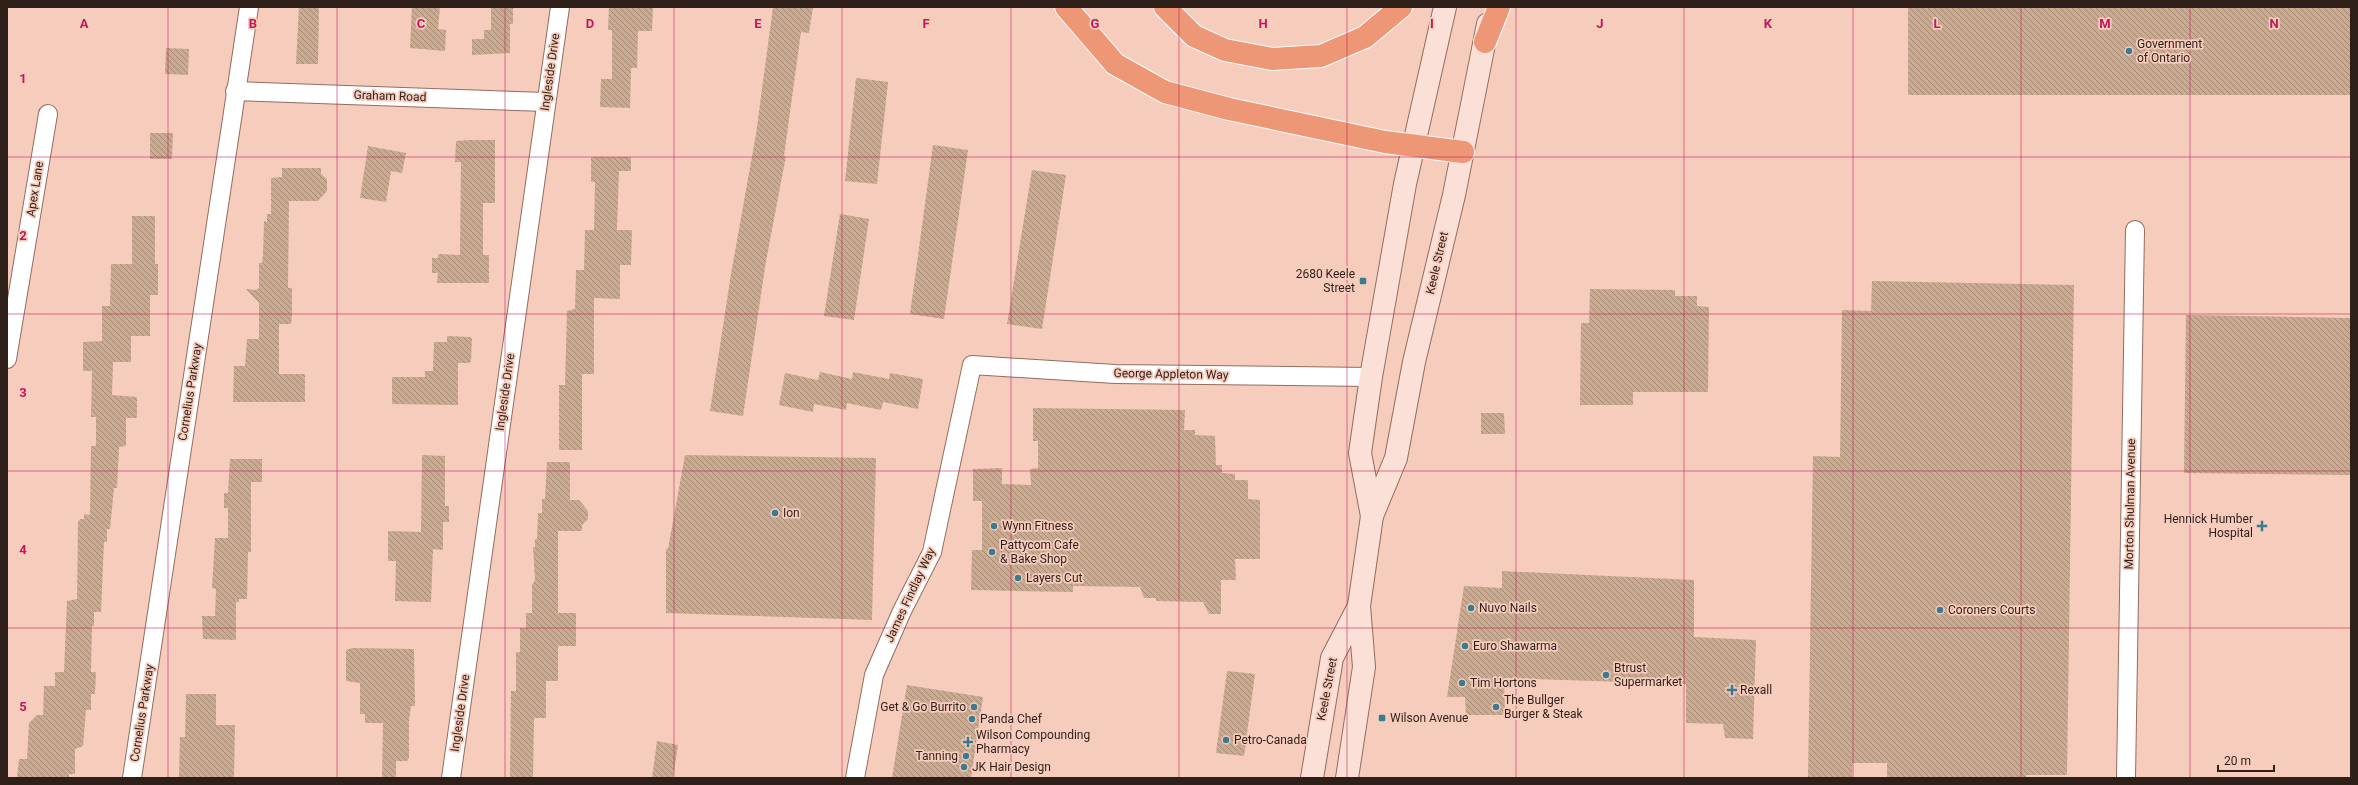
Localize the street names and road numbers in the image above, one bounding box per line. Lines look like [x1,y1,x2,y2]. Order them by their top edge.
street label: Ingleside Drive [538,32,562,112]
street label: Graham Road [353,88,427,104]
street label: Apex Lane [24,160,46,218]
street label: Keele Street [1423,230,1451,296]
street label: Cornelius Parkway [175,342,205,442]
street label: Ingleside Drive [493,352,517,432]
street label: George Appleton Way [1113,366,1229,382]
street label: Morton Shulman Avenue [2122,438,2138,570]
street label: James Findlay Way [882,545,938,645]
street label: Keele Street [1314,656,1340,722]
street label: Cornelius Parkway [127,663,157,763]
street label: Ingleside Drive [448,673,472,753]

